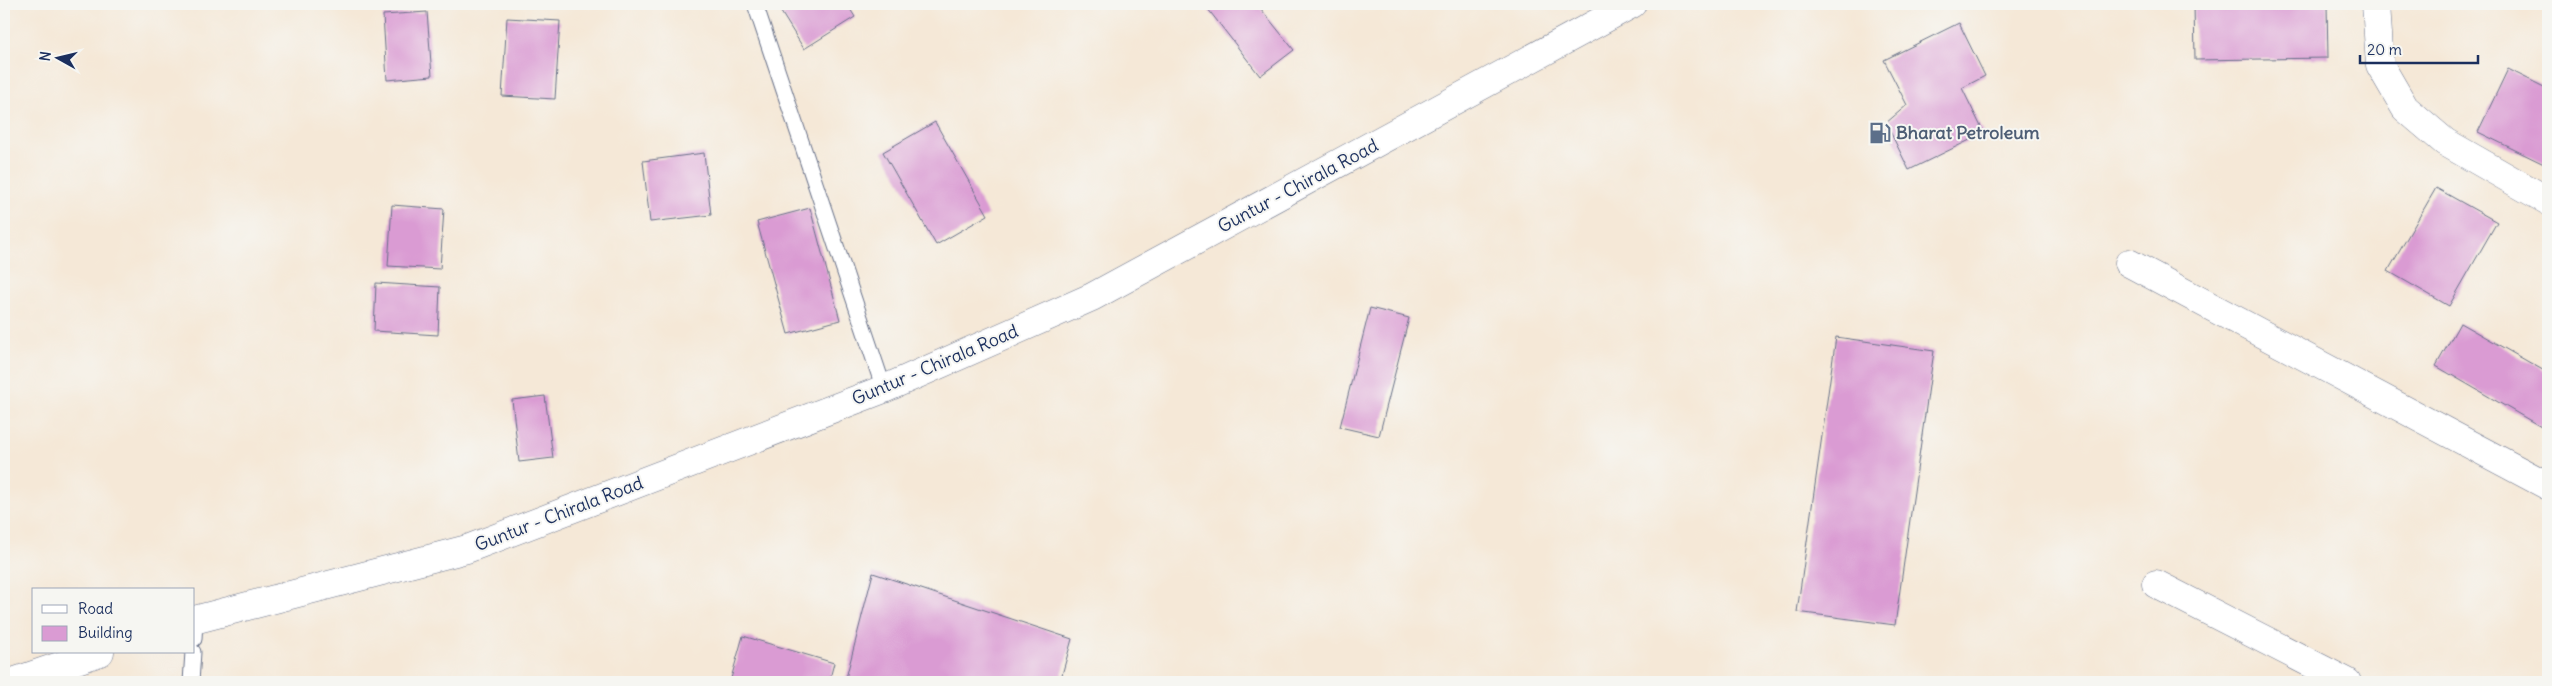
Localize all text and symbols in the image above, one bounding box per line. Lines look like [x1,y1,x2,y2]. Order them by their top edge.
north arrow [32,32,82,82]
scale bar [2360,32,2477,64]
text: 20 m [2367,40,2402,59]
text: N [36,50,55,62]
fuel station icon: Bharat Petroleum [1867,120,1893,146]
place label: Bharat Petroleum [1896,121,2040,144]
street label: Guntur - Chirala Road [1214,133,1382,238]
street label: Guntur - Chirala Road [848,319,1022,410]
street label: Guntur - Chirala Road [471,471,647,556]
legend [32,588,195,654]
text: Road [78,599,113,618]
text: Building [78,623,133,642]

